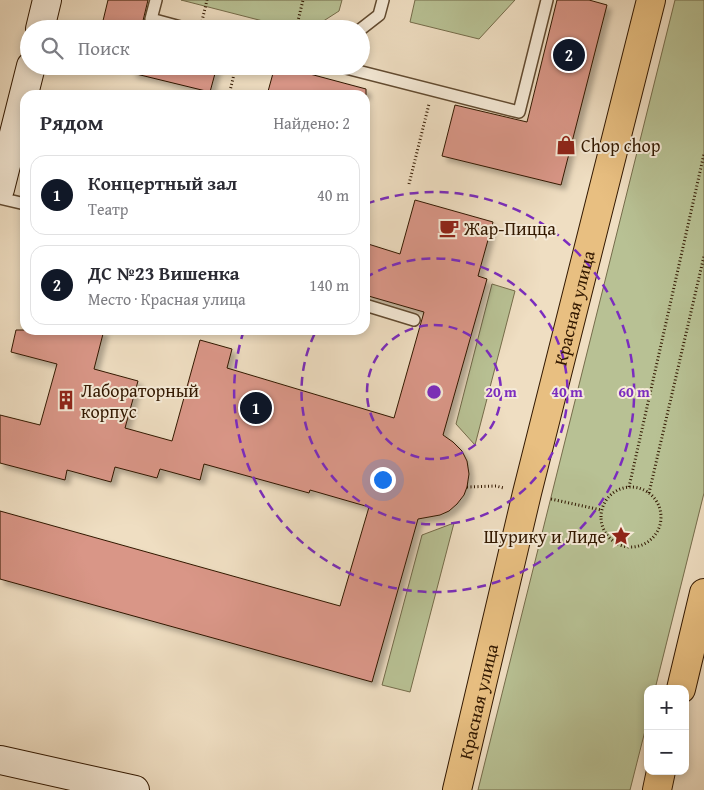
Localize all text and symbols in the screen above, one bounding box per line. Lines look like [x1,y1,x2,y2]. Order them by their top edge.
search box [20,20,370,75]
icon: search [38,34,66,62]
text: Поиск [78,34,130,62]
pin: 2 [553,36,585,74]
text: Рядом [40,107,103,138]
text: Найдено: 2 [273,111,350,135]
place label: Chop chop [581,132,661,159]
shop icon: Chop chop [555,134,577,156]
text: Концертный зал [88,169,237,197]
text: 1 [53,183,61,207]
text: 40 m [317,183,349,207]
text: Театр [88,197,128,221]
place label: Жар-Пицца [463,215,556,242]
cafe icon: Жар-Пицца [438,217,460,239]
street label: Красная улица [546,247,601,368]
text: ДС №23 Вишенка [88,259,240,287]
text: 2 [53,273,61,297]
text: 140 m [309,273,349,297]
text: Место · Красная улица [88,287,246,311]
place label: Лабораторный корпус [81,377,199,425]
text: 20 m [485,381,517,402]
text: 40 m [551,381,583,402]
text: 60 m [618,381,650,402]
centre of rings [425,383,443,401]
building icon: Лабораторный корпус [55,389,77,411]
pin: 1 [240,389,272,427]
your location [370,467,396,493]
place label: Шурику и Лиде [484,523,606,550]
place icon: Шурику и Лиде [610,525,632,547]
street label: Красная улица [451,640,505,762]
map controls [644,685,689,775]
button: + [644,685,689,730]
button: − [644,730,689,775]

